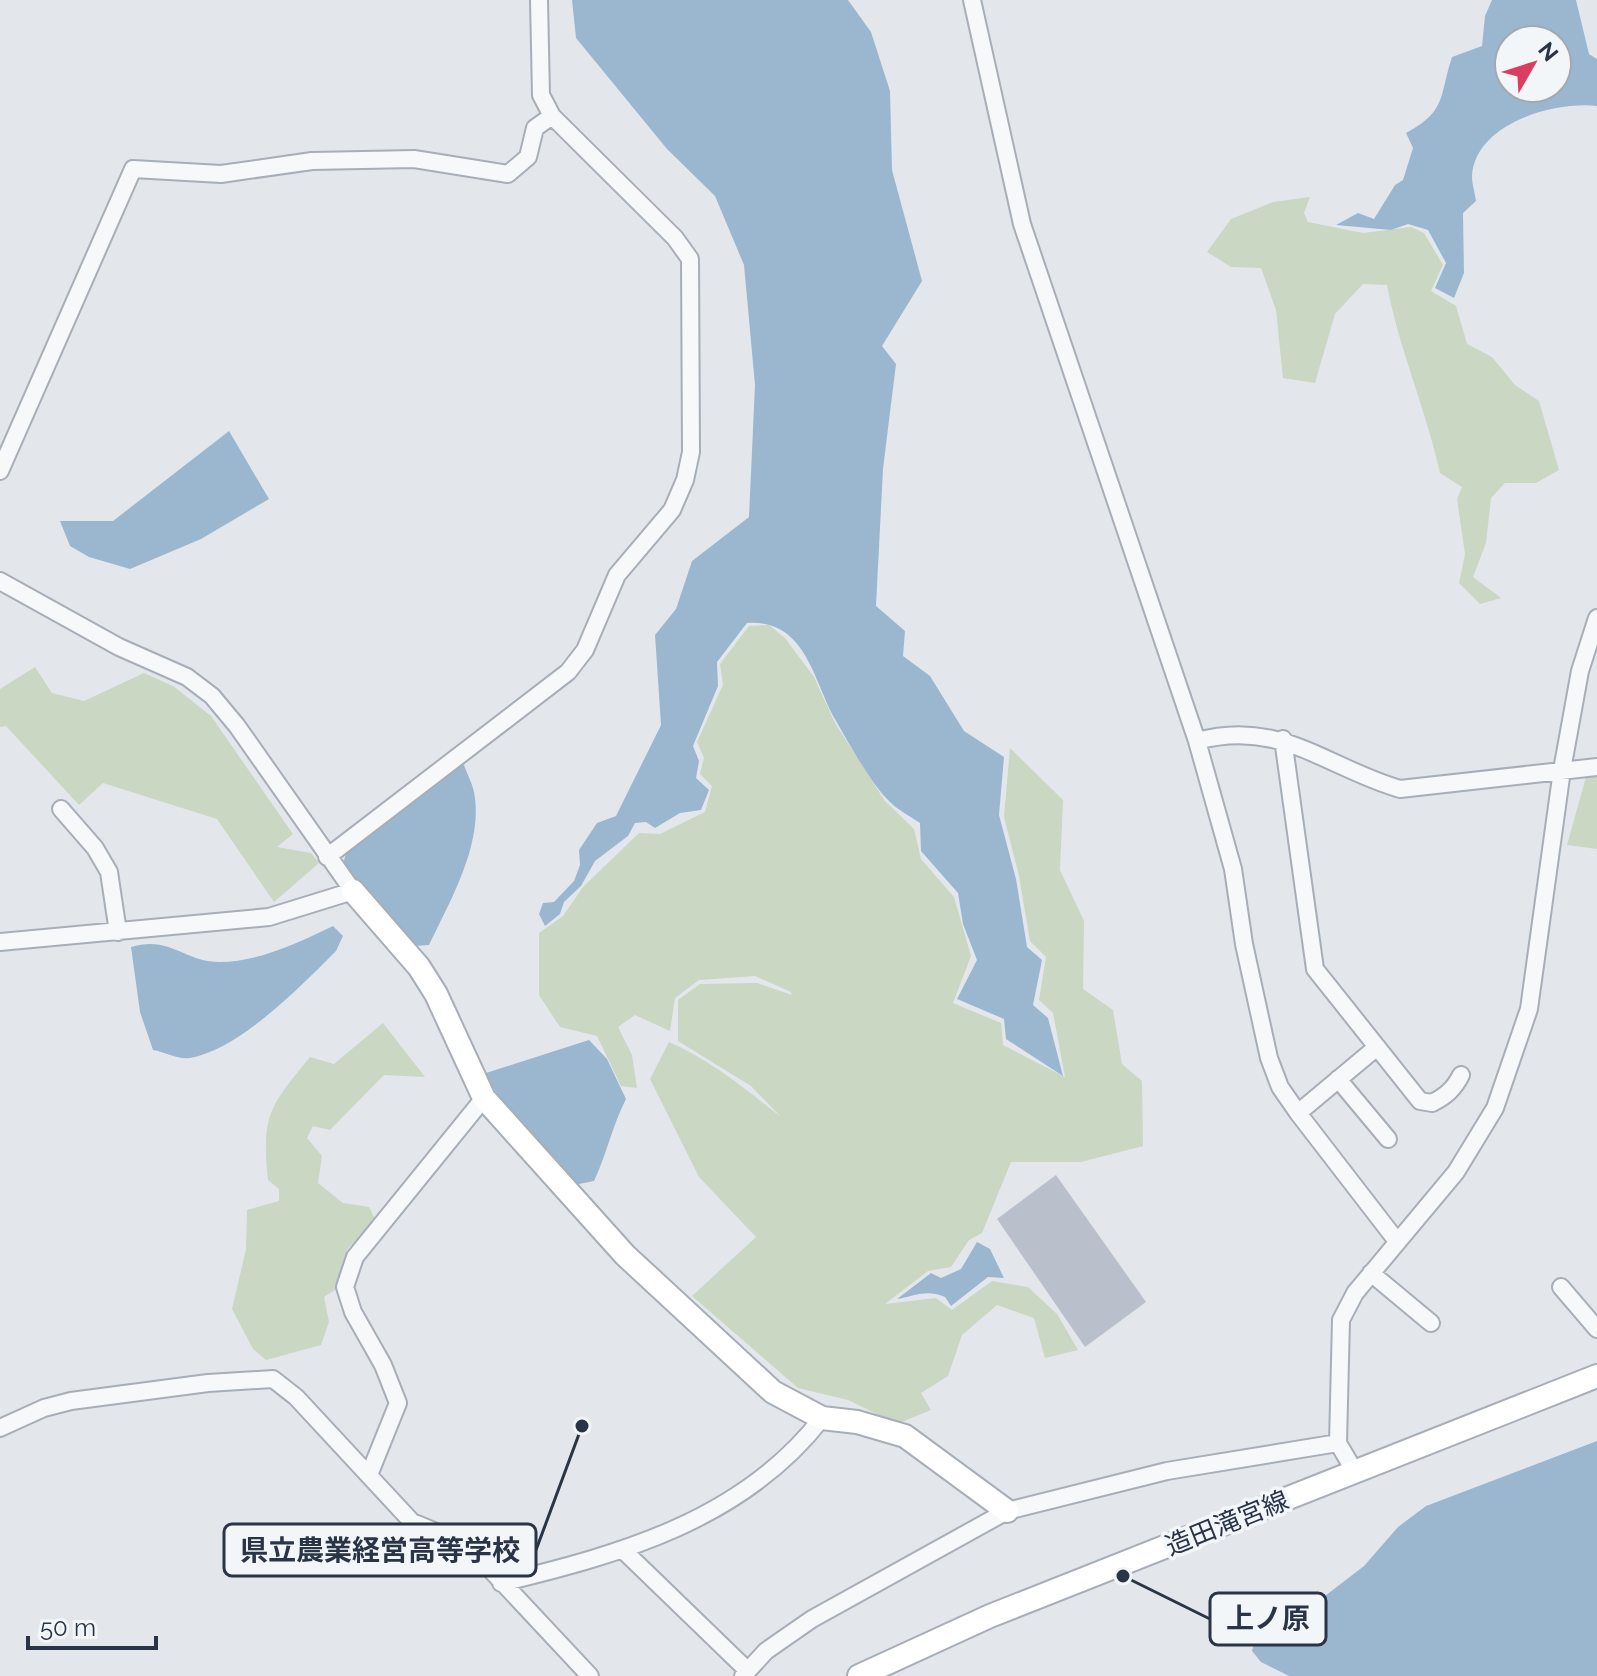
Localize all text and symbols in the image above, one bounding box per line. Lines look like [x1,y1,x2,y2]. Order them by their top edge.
north arrow [1493,24,1573,104]
text: N [1533,37,1564,66]
street label: 造田滝宮線 [1161,1485,1293,1561]
callout: 県立農業経営高等学校 [224,1524,536,1576]
text: 県立農業経営高等学校 [240,1534,520,1567]
callout: 上ノ原 [1210,1593,1326,1645]
scale bar [28,1600,156,1650]
text: 上ノ原 [1226,1602,1310,1635]
text: 50 m [40,1613,96,1642]

